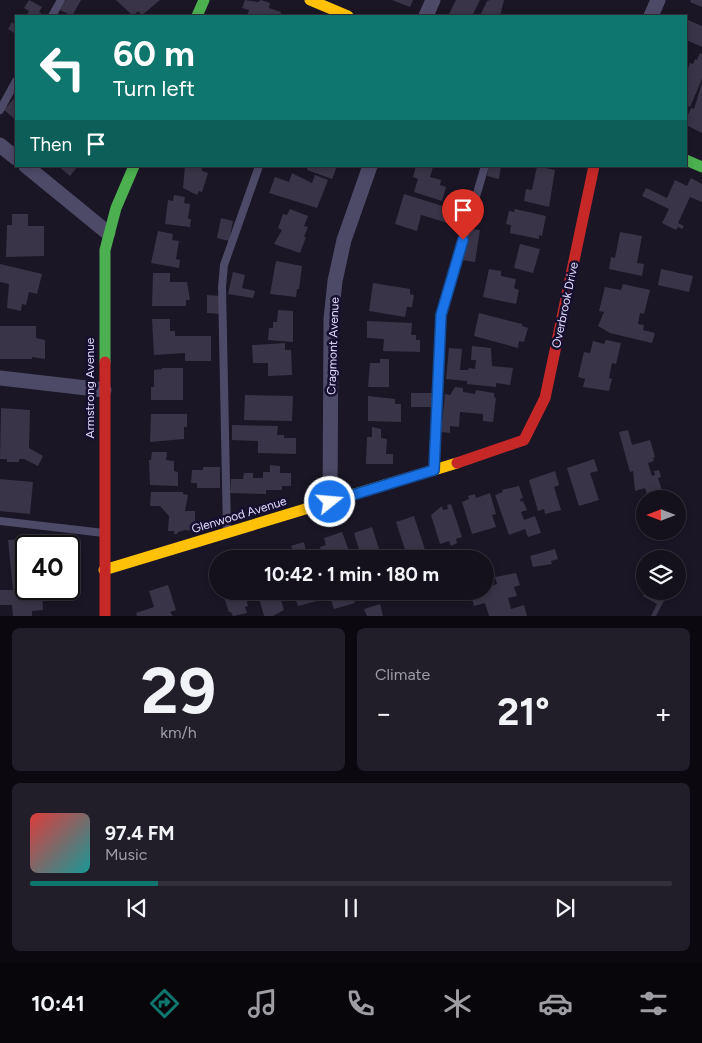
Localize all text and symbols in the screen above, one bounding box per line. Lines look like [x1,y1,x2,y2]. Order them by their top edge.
text: 60 m [113,33,195,75]
icon: left [30,35,95,100]
text: Turn left [113,75,195,102]
icon: arrive [82,130,110,158]
text: Then [30,133,72,156]
pin [442,189,484,240]
icon: arrive [449,196,477,224]
street label: Overbrook Drive [549,260,581,349]
street label: Cragmont Avenue [324,296,342,395]
street label: Armstrong Avenue [83,337,97,438]
position arrow [303,475,355,527]
north arrow [636,490,686,540]
map controls [636,490,686,600]
street label: Glenwood Avenue [190,494,289,536]
speed limit sign: 40 [15,535,80,600]
button: layers [636,550,686,600]
text: 10:42 · 1 min · 180 m [264,563,439,586]
text: 29 [141,651,216,729]
text: Climate [375,665,430,684]
text: 21° [497,689,550,735]
text: − [375,696,392,730]
text: + [655,696,672,730]
text: km/h [160,723,197,742]
text: 97.4 FM [105,822,175,845]
text: Music [105,845,147,864]
icon: previous [123,894,151,922]
icon: pause [337,894,365,922]
icon: next [551,894,579,922]
icon: directions [147,986,182,1021]
icon: music [245,986,280,1021]
icon: phone [343,986,378,1021]
icon: climate [440,986,475,1021]
icon: car [538,986,573,1021]
icon: filters [636,986,671,1021]
text: 10:41 [31,990,85,1017]

